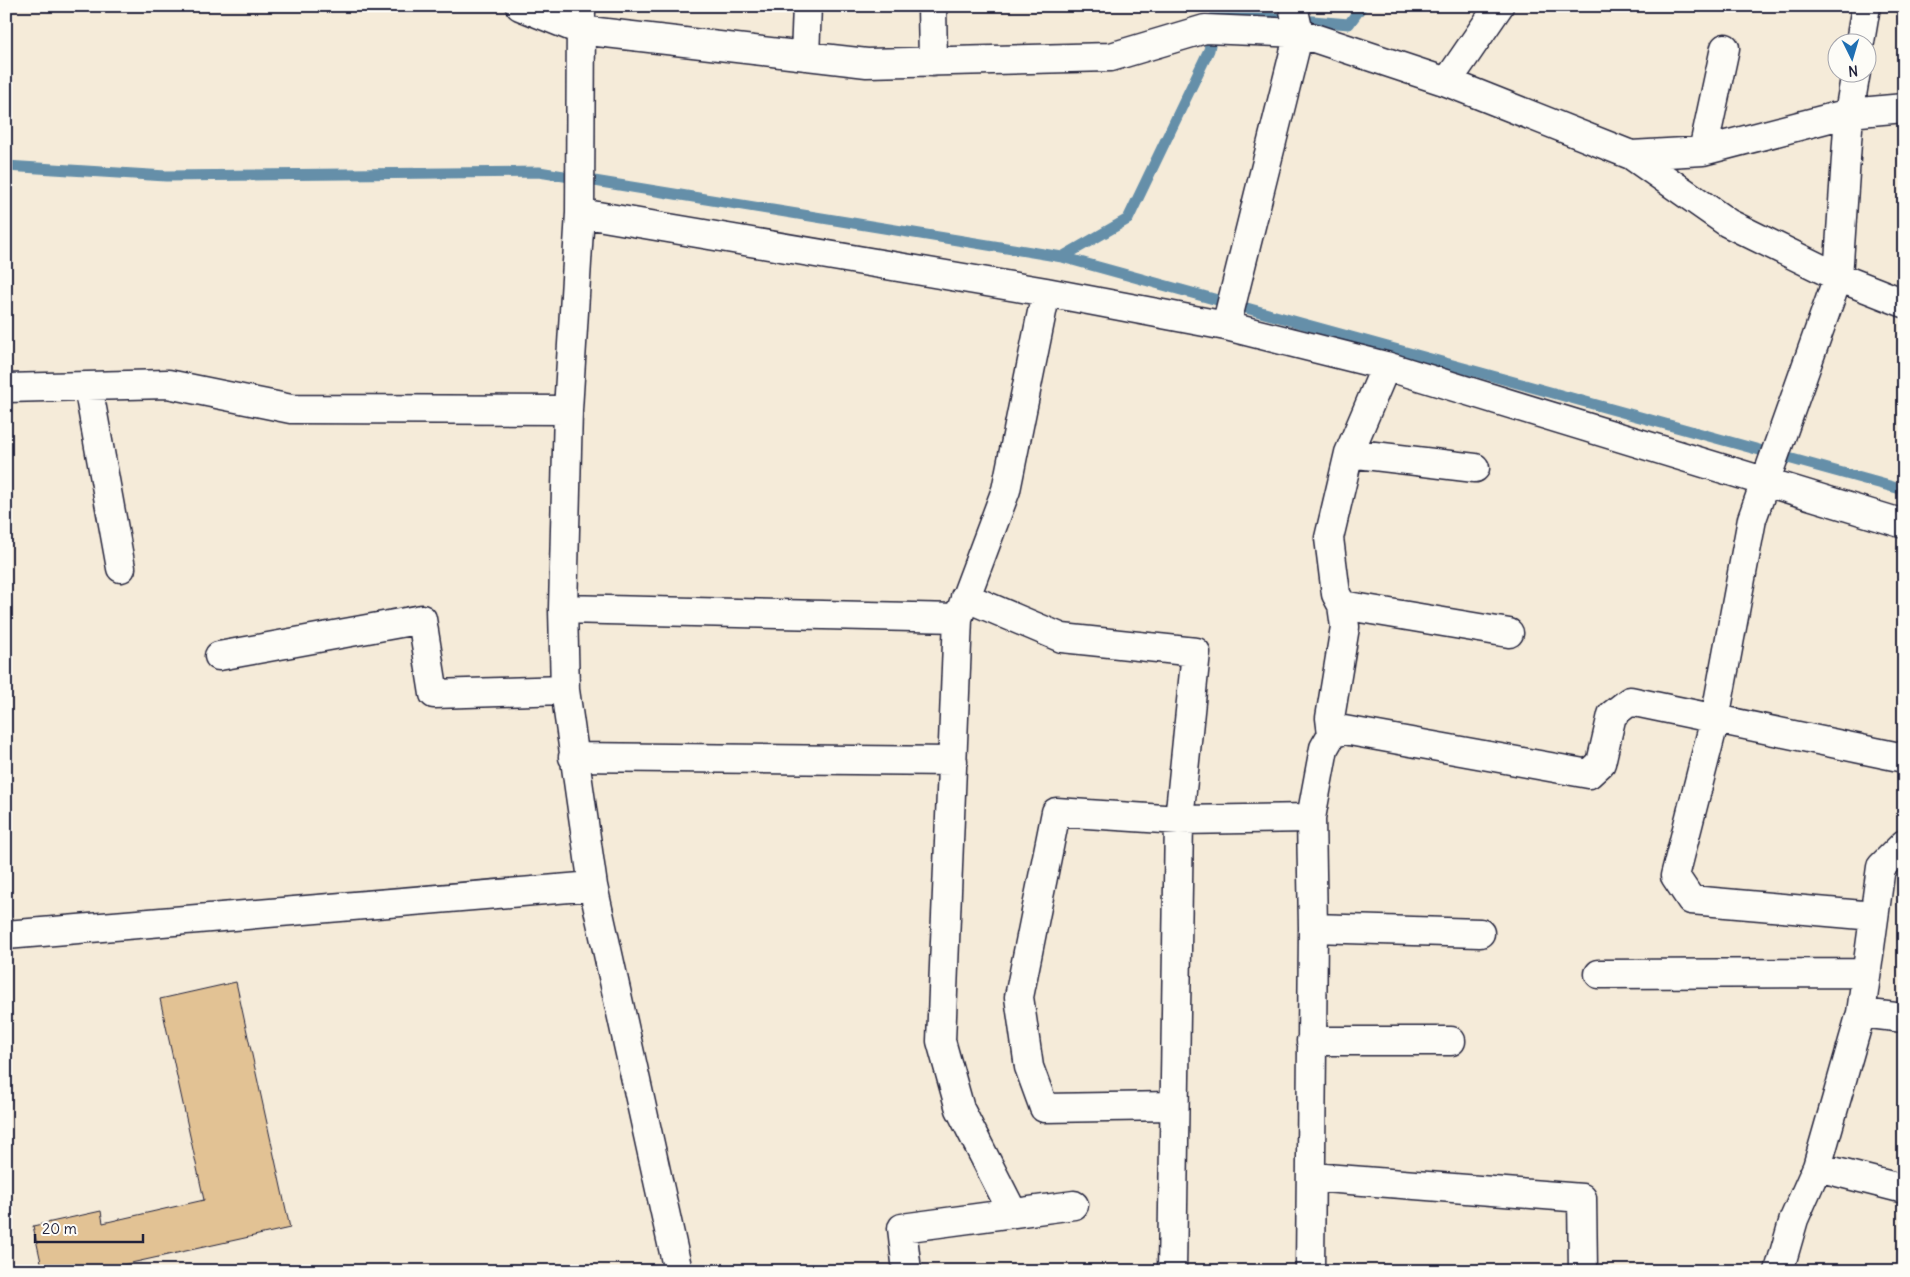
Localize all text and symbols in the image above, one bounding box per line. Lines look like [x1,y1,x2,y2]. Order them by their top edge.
north arrow [1828,32,1878,82]
text: N [1848,62,1859,80]
scale bar [35,1212,142,1244]
text: 20 m [42,1219,77,1238]

